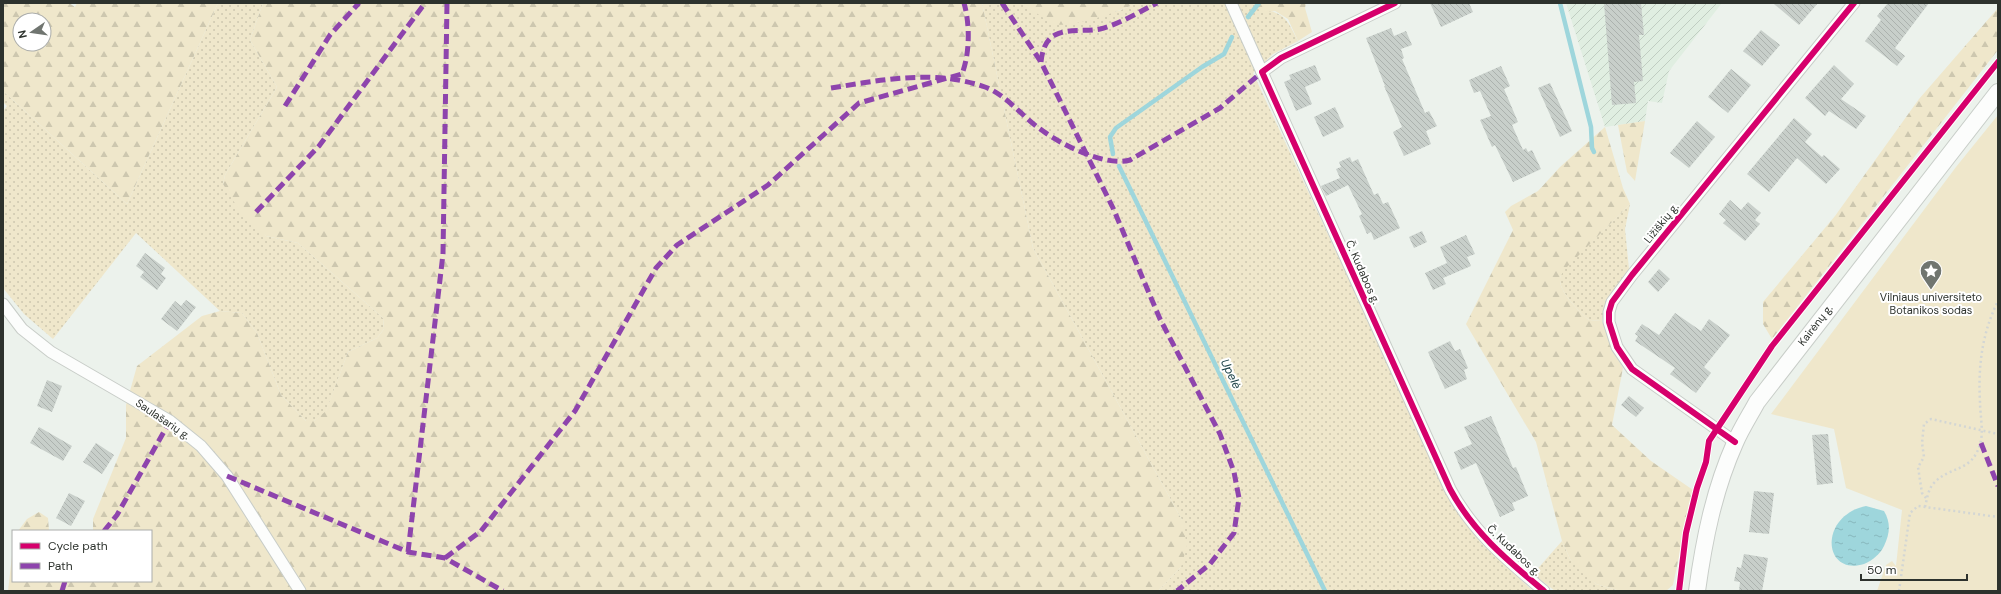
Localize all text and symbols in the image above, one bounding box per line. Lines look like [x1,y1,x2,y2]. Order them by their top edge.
north arrow [12,12,52,52]
text: N [15,29,30,40]
street label: Ližiškių g. [1641,200,1681,246]
street label: Č. Kudabos g. [1343,238,1383,306]
place icon: Vilniaus universiteto Botanikos sodas [1918,258,1944,291]
place label: Vilniaus universiteto Botanikos sodas [1880,290,1982,317]
street label: Kairėnų g. [1794,301,1836,349]
water label: Upelė [1217,356,1245,392]
street label: Saulašarių g. [133,396,193,442]
street label: Č. Kudabos g. [1484,521,1544,579]
legend [12,530,152,582]
text: Cycle path [48,538,108,554]
scale bar [1861,556,1967,582]
text: Path [48,558,73,574]
text: 50 m [1867,562,1896,578]

